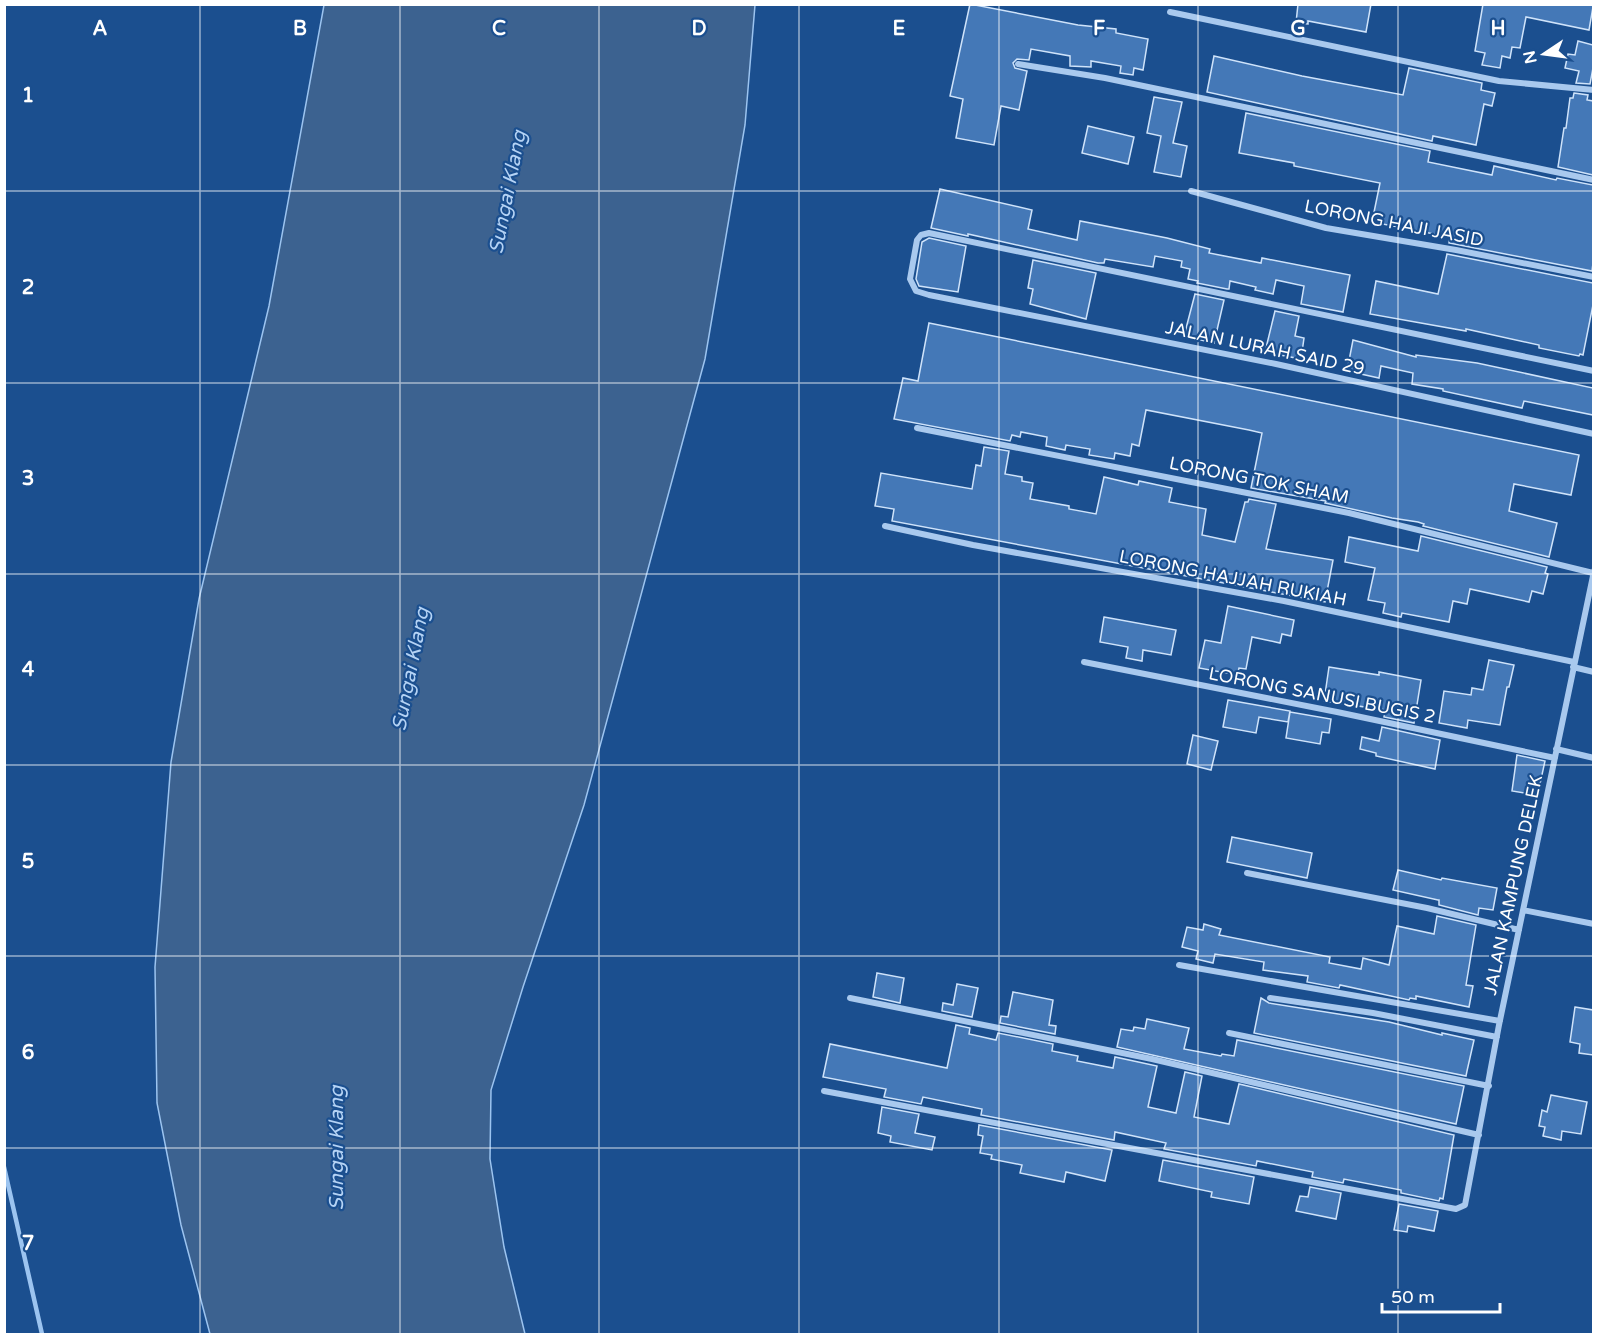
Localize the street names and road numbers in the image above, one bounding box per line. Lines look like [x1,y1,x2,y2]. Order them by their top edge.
street label: LORONG HAJI JASID [1303,195,1485,251]
street label: JALAN LURAH SAID 29 [1163,316,1367,380]
street label: LORONG TOK SHAM [1167,452,1351,508]
street label: LORONG HAJJAH RUKIAH [1117,545,1349,611]
street label: LORONG SANUSI BUGIS 2 [1207,662,1437,728]
street label: JALAN KAMPUNG DELEK [1479,773,1547,997]

